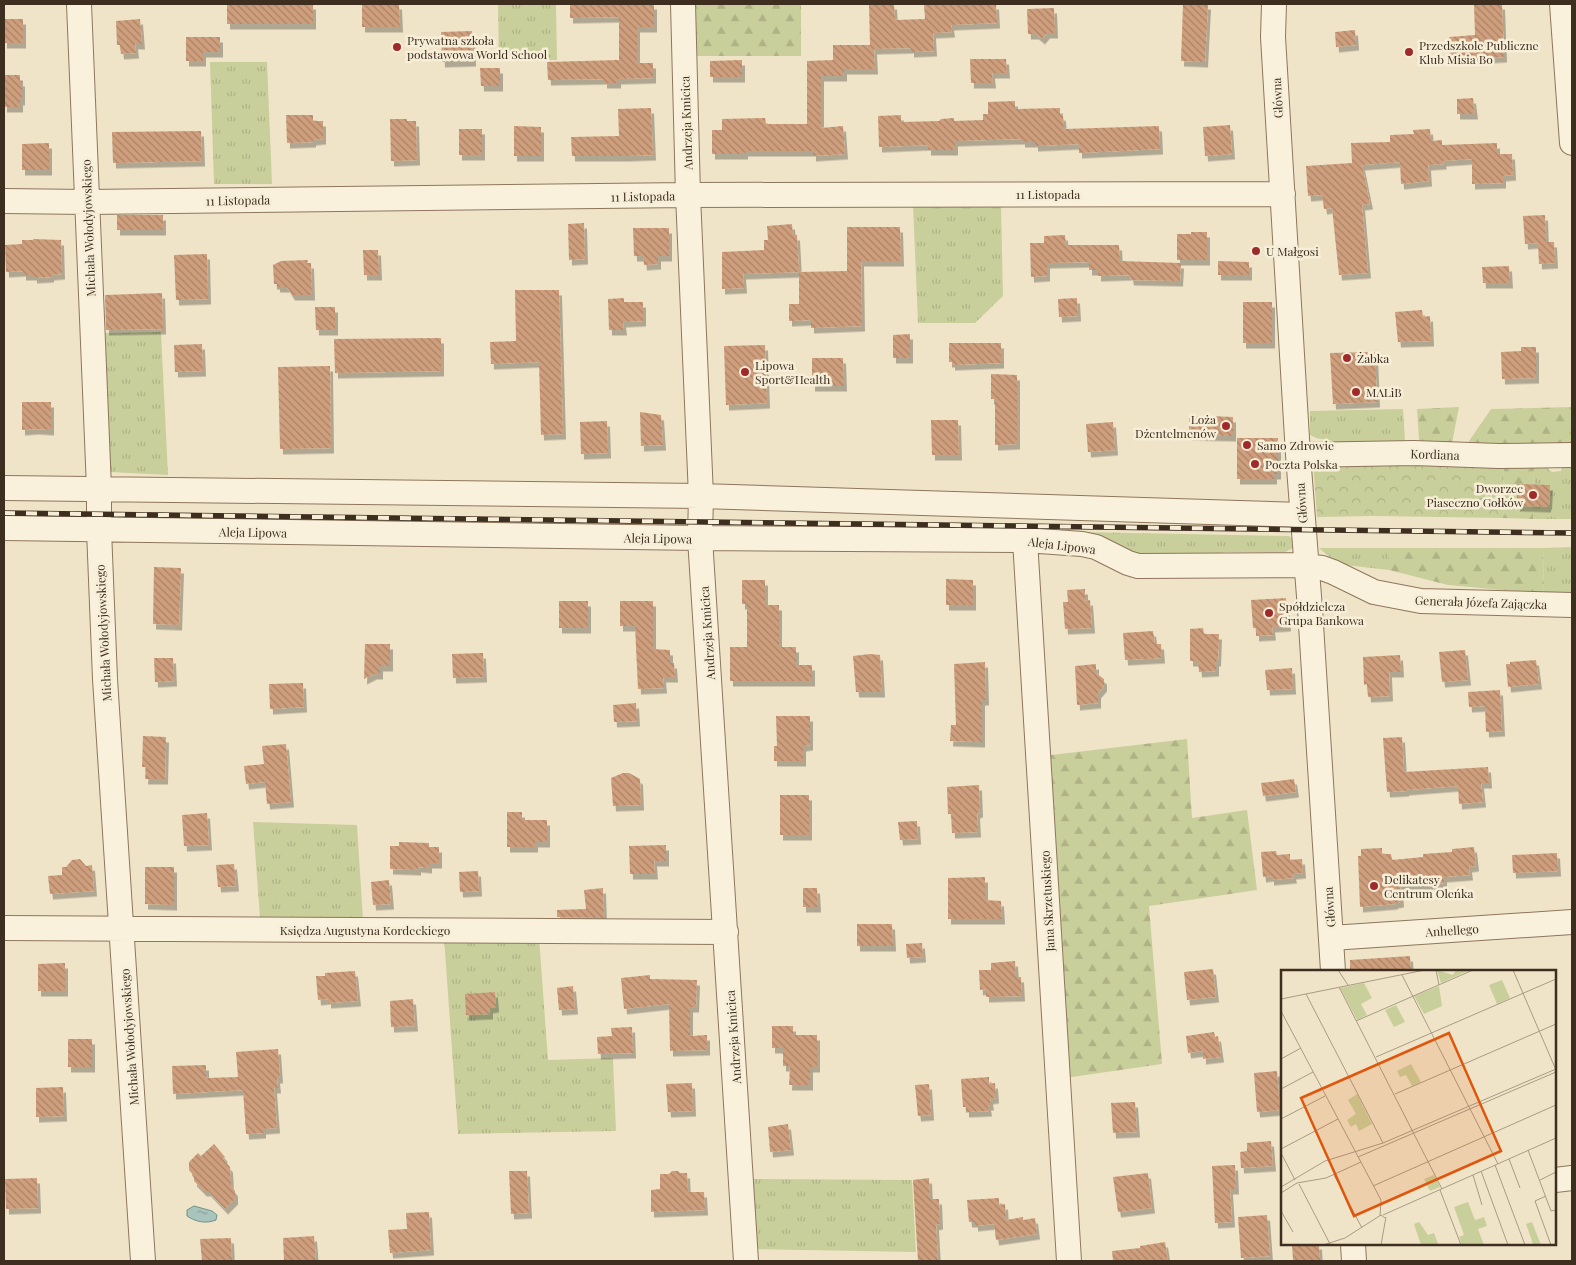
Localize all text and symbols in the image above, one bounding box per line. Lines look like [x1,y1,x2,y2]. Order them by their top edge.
place label: Prywatna szkoła podstawowa World School [407,32,548,62]
place label: Przedszkole Publiczne Klub Misia Bo [1419,37,1539,67]
marker: Prywatna szkoła podstawowa World School [391,41,403,53]
marker: Przedszkole Publiczne Klub Misia Bo [1403,46,1415,58]
street label: Andrzeja Kmicica [676,76,696,171]
street label: Główna [1268,77,1286,119]
street label: Michała Wołodyjowskiego [78,159,98,297]
street label: 11 Listopada [1016,186,1080,202]
street label: 11 Listopada [611,187,675,205]
street label: 11 Listopada [206,191,270,209]
place label: U Małgosi [1266,243,1319,259]
marker: U Małgosi [1250,245,1262,257]
place label: Żabka [1357,350,1389,366]
marker: Żabka [1341,352,1353,364]
place label: Lipowa Sport&Health [755,357,830,387]
marker: Lipowa Sport&Health [739,366,751,378]
place label: MALiB [1366,384,1402,400]
marker: MALiB [1350,386,1362,398]
place label: Loża Dżentelmenów [1135,411,1217,441]
marker: Loża Dżentelmenów [1220,420,1232,432]
place label: Samo Zdrowie [1257,437,1334,453]
marker: Samo Zdrowie [1241,439,1253,451]
street label: Kordiana [1410,445,1460,463]
place label: Poczta Polska [1265,456,1338,472]
marker: Poczta Polska [1249,458,1261,470]
place label: Dworzec Piaseczno Gołków [1426,480,1524,510]
street label: Główna [1292,482,1310,524]
marker: Dworzec Piaseczno Gołków [1527,489,1539,501]
street label: Aleja Lipowa [218,523,287,541]
street label: Aleja Lipowa [623,529,692,547]
street label: Aleja Lipowa [1026,533,1097,557]
street label: Michała Wołodyjowskiego [91,564,115,702]
street label: Andrzeja Kmicica [696,586,718,681]
street label: Generała Józefa Zajączka [1415,592,1547,612]
place label: Spółdzielcza Grupa Bankowa [1279,598,1364,628]
marker: Spółdzielcza Grupa Bankowa [1263,607,1275,619]
street label: Jana Skrzetuskiego [1036,850,1058,953]
place label: Delikatesy Centrum Oleńka [1384,871,1473,901]
marker: Delikatesy Centrum Oleńka [1368,880,1380,892]
street label: Główna [1320,886,1338,928]
street label: Anhellego [1424,920,1480,940]
street label: Księdza Augustyna Kordeckiego [280,922,451,938]
street label: Michała Wołodyjowskiego [116,968,142,1106]
inset map [1281,970,1556,1245]
street label: Andrzeja Kmicica [722,990,744,1085]

